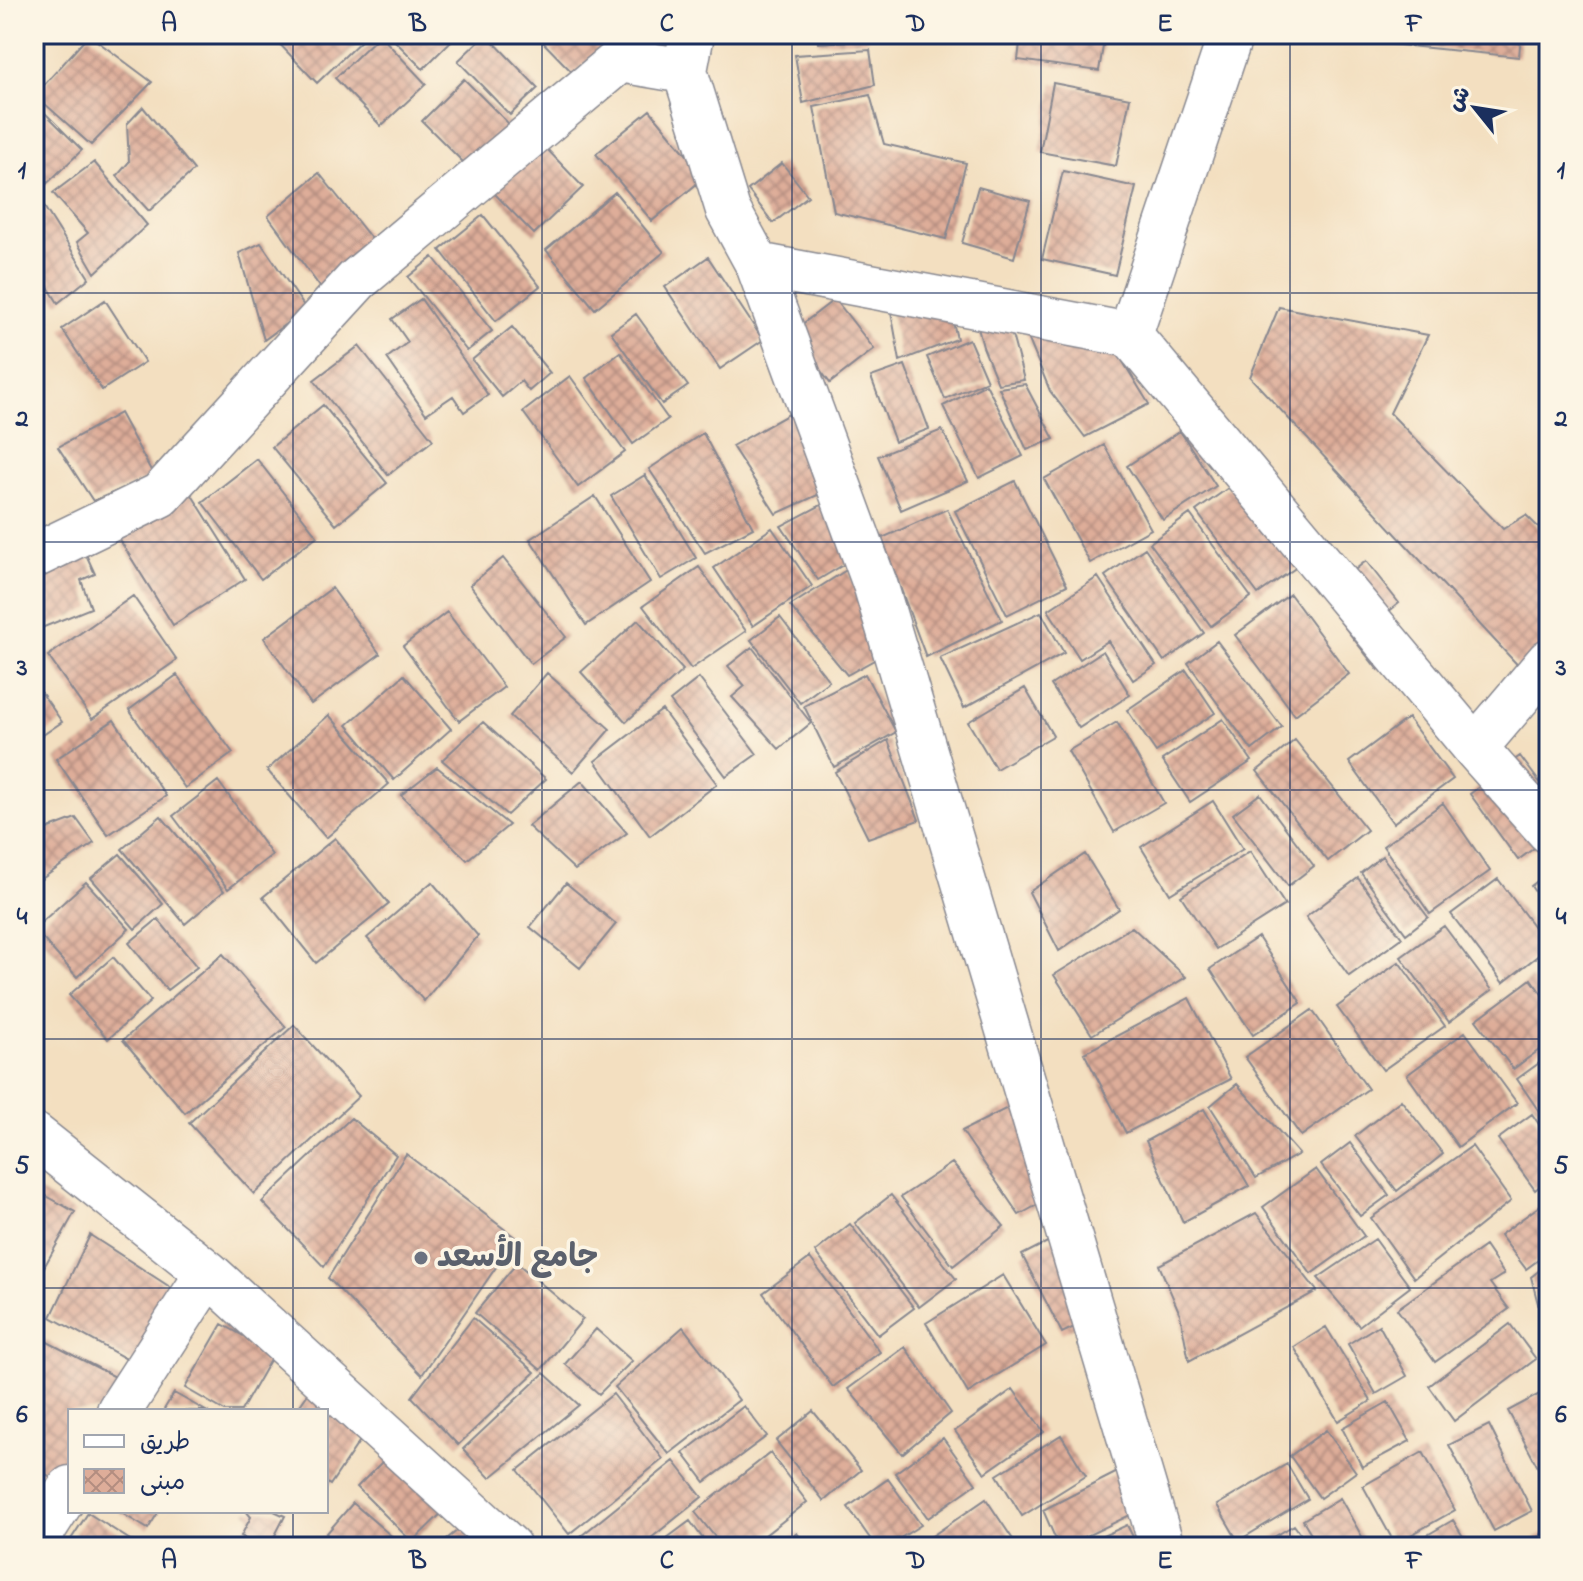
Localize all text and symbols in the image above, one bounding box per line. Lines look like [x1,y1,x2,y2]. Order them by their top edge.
text: A [161,6,177,44]
text: B [408,6,427,44]
text: C [660,6,674,44]
text: D [905,6,926,44]
text: E [1157,6,1173,44]
text: F [1404,6,1423,44]
north arrow [1435,68,1515,148]
text: ش [1440,81,1480,118]
text: 1 [18,153,27,191]
text: 1 [1557,153,1566,191]
text: 2 [15,401,29,439]
text: 2 [1554,401,1568,439]
text: 3 [16,650,28,688]
text: 3 [1555,650,1567,688]
text: 4 [17,899,28,937]
text: 4 [1556,899,1567,937]
text: 5 [15,1148,30,1186]
text: 5 [1554,1148,1569,1186]
place label: جامع الأسعد [437,1234,598,1282]
marker: جامع الأسعد [412,1249,430,1267]
text: 6 [16,1397,28,1435]
text: 6 [1555,1397,1567,1435]
legend [68,1409,328,1513]
text: طريق [140,1426,190,1461]
text: مبنى [140,1466,185,1501]
text: A [161,1543,177,1581]
text: B [408,1543,427,1581]
text: C [660,1543,674,1581]
text: D [905,1543,926,1581]
text: E [1157,1543,1173,1581]
text: F [1404,1543,1423,1581]

